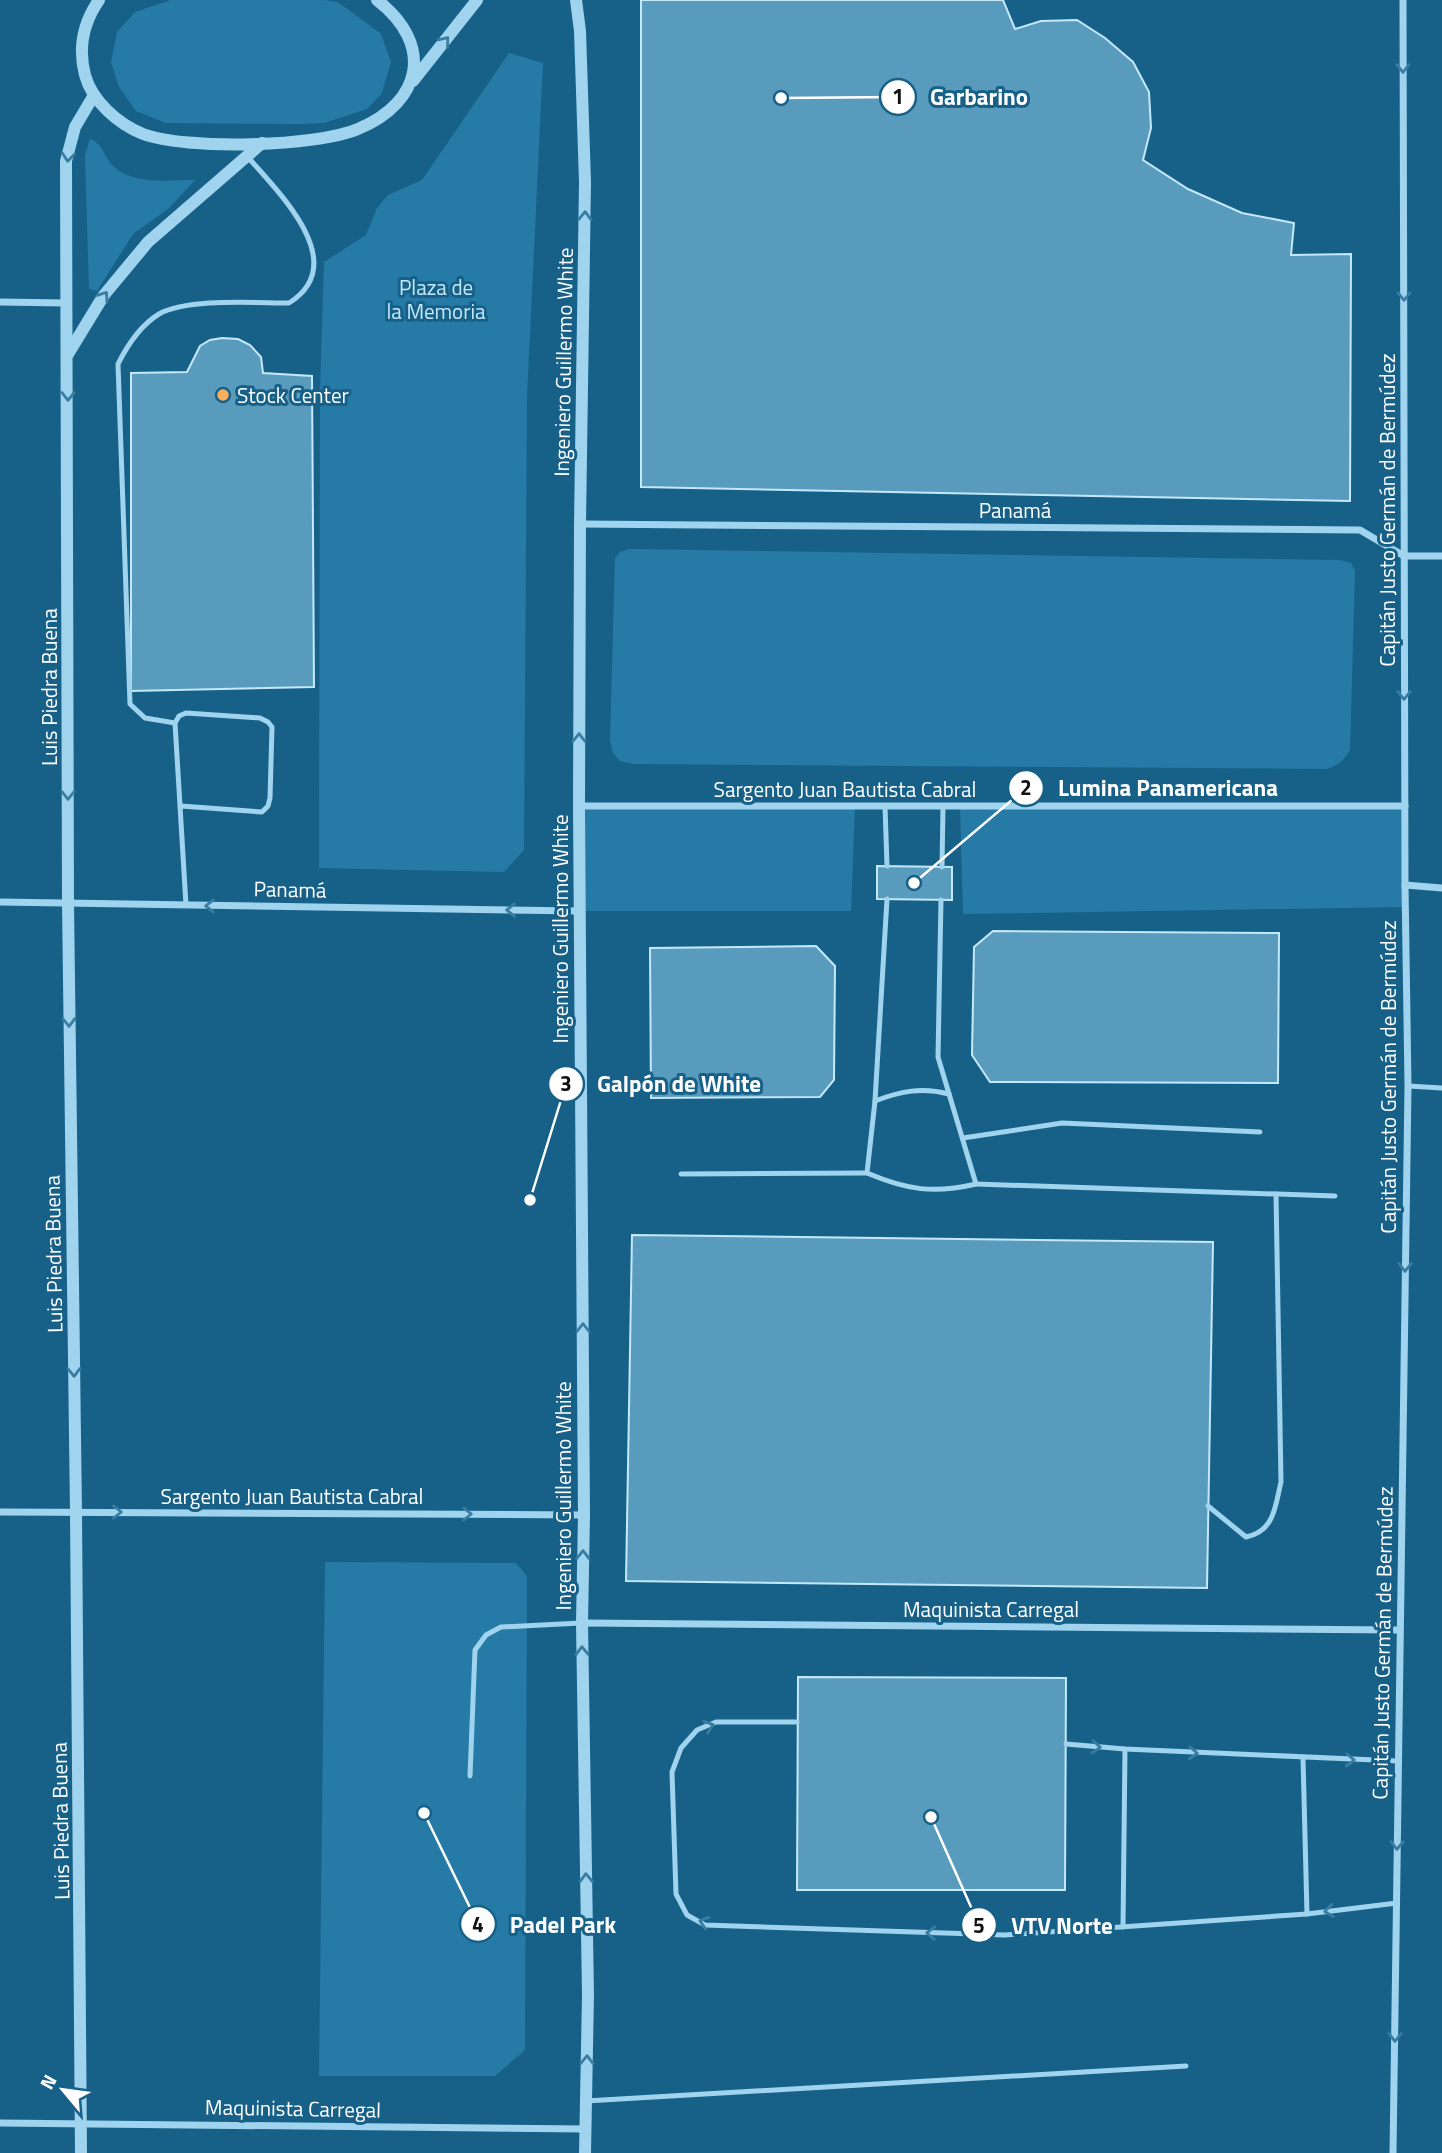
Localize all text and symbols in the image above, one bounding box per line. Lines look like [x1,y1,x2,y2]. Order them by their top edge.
one-way arrow [437,36,450,48]
one-way arrow [1395,63,1411,74]
callout: Garbarino [881,75,1042,119]
text: Garbarino [930,79,1028,114]
text: 1 [892,80,904,112]
one-way arrow [60,151,75,163]
one-way arrow [577,210,593,221]
street label: Ingeniero Guillermo White [545,247,581,477]
park label: Plaza de la Memoria [386,271,486,327]
one-way arrow [96,291,108,304]
one-way arrow [1396,291,1412,301]
street label: Capitán Justo Germán de Bermúdez [1371,353,1403,667]
place label: Stock Center [237,379,349,411]
marker: Stock Center [215,387,231,403]
one-way arrow [60,391,76,401]
street label: Panamá [979,494,1052,526]
street label: Luis Piedra Buena [33,608,65,766]
one-way arrow [1397,689,1412,700]
one-way arrow [571,732,587,742]
callout: Lumina Panamericana [1009,766,1292,810]
text: Lumina Panamericana [1058,770,1278,805]
text: 2 [1020,771,1032,803]
street label: Sargento Juan Bautista Cabral [714,773,976,805]
one-way arrow [60,790,76,800]
street label: Ingeniero Guillermo White [544,814,576,1044]
street label: Panamá [253,872,327,906]
one-way arrow [204,898,215,913]
one-way arrow [505,902,516,918]
street label: Capitán Justo Germán de Bermúdez [1372,920,1404,1234]
one-way arrow [61,1017,77,1028]
callout: Galpón de White [548,1062,775,1106]
text: Galpón de White [597,1066,761,1101]
text: 3 [560,1067,572,1099]
street label: Luis Piedra Buena [36,1174,70,1333]
one-way arrow [1397,1262,1413,1272]
one-way arrow [575,1322,591,1332]
one-way arrow [66,1367,82,1378]
street label: Ingeniero Guillermo White [547,1381,579,1611]
street label: Sargento Juan Bautista Cabral [161,1480,423,1512]
street label: Capitán Justo Germán de Bermúdez [1363,1486,1401,1800]
one-way arrow [112,1504,123,1520]
one-way arrow [462,1506,473,1522]
one-way arrow [576,1549,591,1560]
street label: Maquinista Carregal [903,1593,1079,1625]
one-way arrow [575,1645,590,1656]
one-way arrow [703,1720,715,1734]
one-way arrow [1090,1739,1101,1754]
street label: Luis Piedra Buena [43,1741,77,1900]
one-way arrow [1188,1745,1199,1760]
one-way arrow [1345,1752,1356,1767]
one-way arrow [1389,1841,1405,1851]
one-way arrow [578,1872,594,1883]
callout: Padel Park [461,1902,630,1946]
callout: VTV Norte [962,1903,1126,1947]
one-way arrow [1323,1904,1335,1919]
text: Padel Park [510,1907,616,1942]
text: 4 [472,1908,484,1940]
text: VTV Norte [1011,1908,1113,1943]
text: 5 [973,1909,985,1941]
one-way arrow [699,1916,711,1930]
one-way arrow [925,1925,936,1940]
one-way arrow [1387,2032,1403,2042]
north arrow [28,2055,98,2125]
one-way arrow [579,2055,594,2066]
text: N [32,2069,64,2094]
street label: Maquinista Carregal [205,2090,381,2126]

